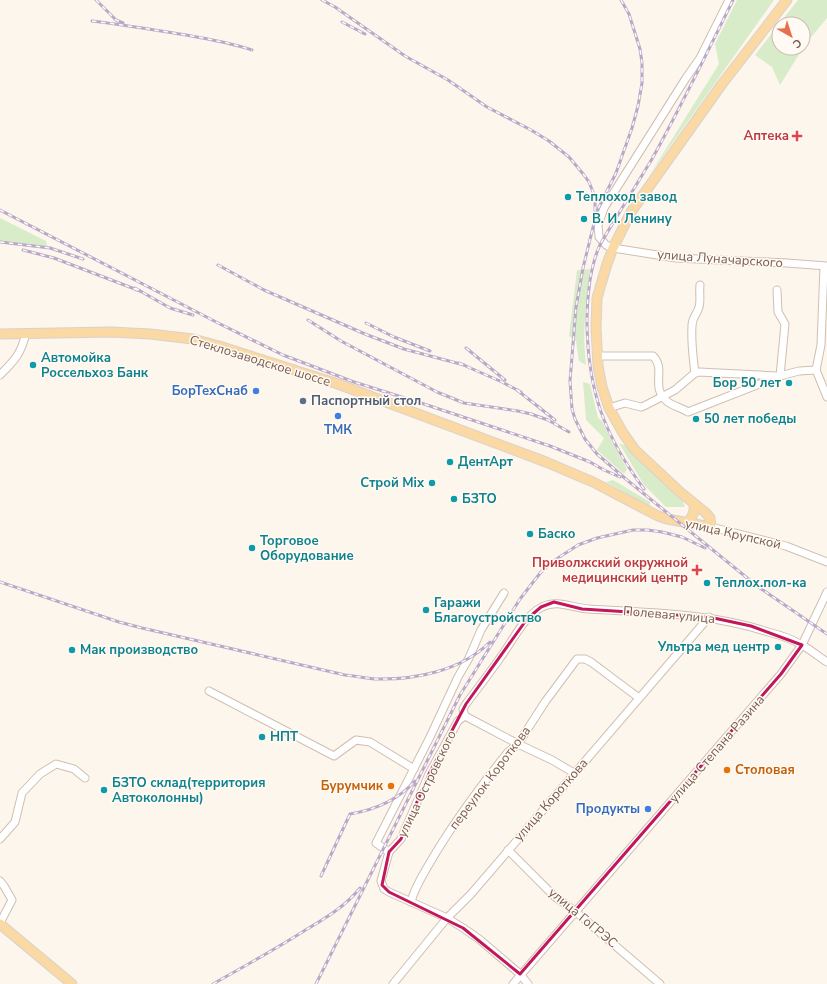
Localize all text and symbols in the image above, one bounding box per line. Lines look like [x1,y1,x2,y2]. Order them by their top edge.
north arrow [771,16,811,56]
text: С [789,35,805,52]
place label: Аптека [744,127,789,145]
marker: Аптека [792,131,802,141]
place label: Теплоход завод [576,188,677,206]
marker: Теплоход завод [563,192,573,202]
place label: В. И. Ленину [592,210,672,228]
marker: В. И. Ленину [579,214,589,224]
street label: улица Луначарского [657,246,783,272]
street label: Стеклозаводское шоссе [187,331,333,391]
place label: Автомойка Россельхоз Банк [41,349,149,382]
marker: Автомойка Россельхоз Банк [28,360,38,370]
place label: Бор 50 лет [713,374,782,392]
marker: Бор 50 лет [784,378,794,388]
place label: БорТехСнаб [172,382,248,400]
marker: БорТехСнаб [251,386,261,396]
place label: Паспортный стол [311,392,421,410]
marker: Паспортный стол [298,396,308,406]
place label: 50 лет победы [704,410,796,428]
marker: ТМК [333,411,343,421]
marker: 50 лет победы [691,414,701,424]
place label: ТМК [324,421,352,439]
place label: ДентАрт [458,453,514,471]
marker: ДентАрт [445,457,455,467]
place label: Строй Mix [360,474,425,492]
marker: Строй Mix [427,478,437,488]
place label: БЗТО [462,490,497,508]
marker: БЗТО [449,494,459,504]
street label: улица Крупской [683,514,783,554]
place label: Баско [538,525,576,543]
marker: Баско [525,529,535,539]
place label: Торговое Оборудование [260,532,354,565]
marker: Торговое Оборудование [247,543,257,553]
place label: Приволжский окружной медицинский центр [532,554,688,587]
marker: Приволжский окружной медицинский центр [691,564,703,576]
place label: Теплох.пол-ка [715,574,807,592]
marker: Теплох.пол-ка [702,578,712,588]
place label: Гаражи Благоустройство [434,594,542,627]
street label: Полевая улица [622,602,716,628]
marker: Гаражи Благоустройство [421,605,431,615]
place label: Ультра мед центр [657,638,770,656]
place label: Мак производство [80,641,198,659]
marker: Ультра мед центр [773,642,783,652]
marker: Мак производство [67,645,77,655]
street label: улица Степана Разина [665,691,769,807]
street label: переулок Короткова [445,722,535,834]
street label: улица Островского [393,727,461,841]
place label: НПТ [270,728,299,746]
marker: НПТ [257,732,267,742]
street label: улица Короткова [510,755,592,845]
place label: Столовая [735,761,795,779]
marker: Столовая [722,765,732,775]
place label: БЗТО склад(территория Автоколонны) [112,774,266,807]
place label: Бурумчик [321,777,384,795]
marker: Бурумчик [386,781,396,791]
marker: БЗТО склад(территория Автоколонны) [99,785,109,795]
place label: Продукты [576,800,640,818]
marker: Продукты [643,804,653,814]
street label: улица ГоГРЭС [545,884,622,952]

